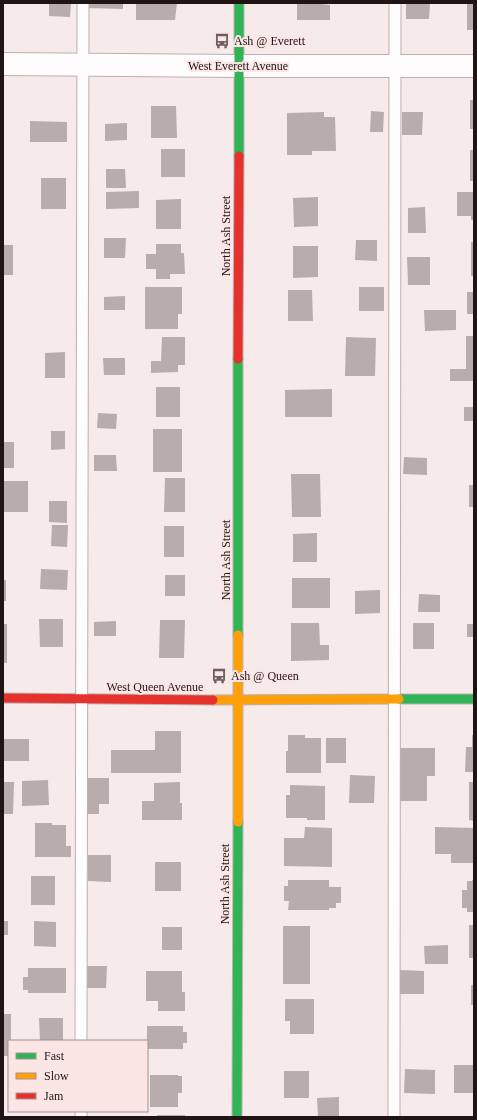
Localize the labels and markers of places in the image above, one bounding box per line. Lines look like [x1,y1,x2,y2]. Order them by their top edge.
bus stop icon: Ash @ Everett [213,32,231,50]
place label: Ash @ Everett [234,34,306,48]
bus stop icon: Ash @ Queen [210,667,228,685]
place label: Ash @ Queen [231,669,299,683]

